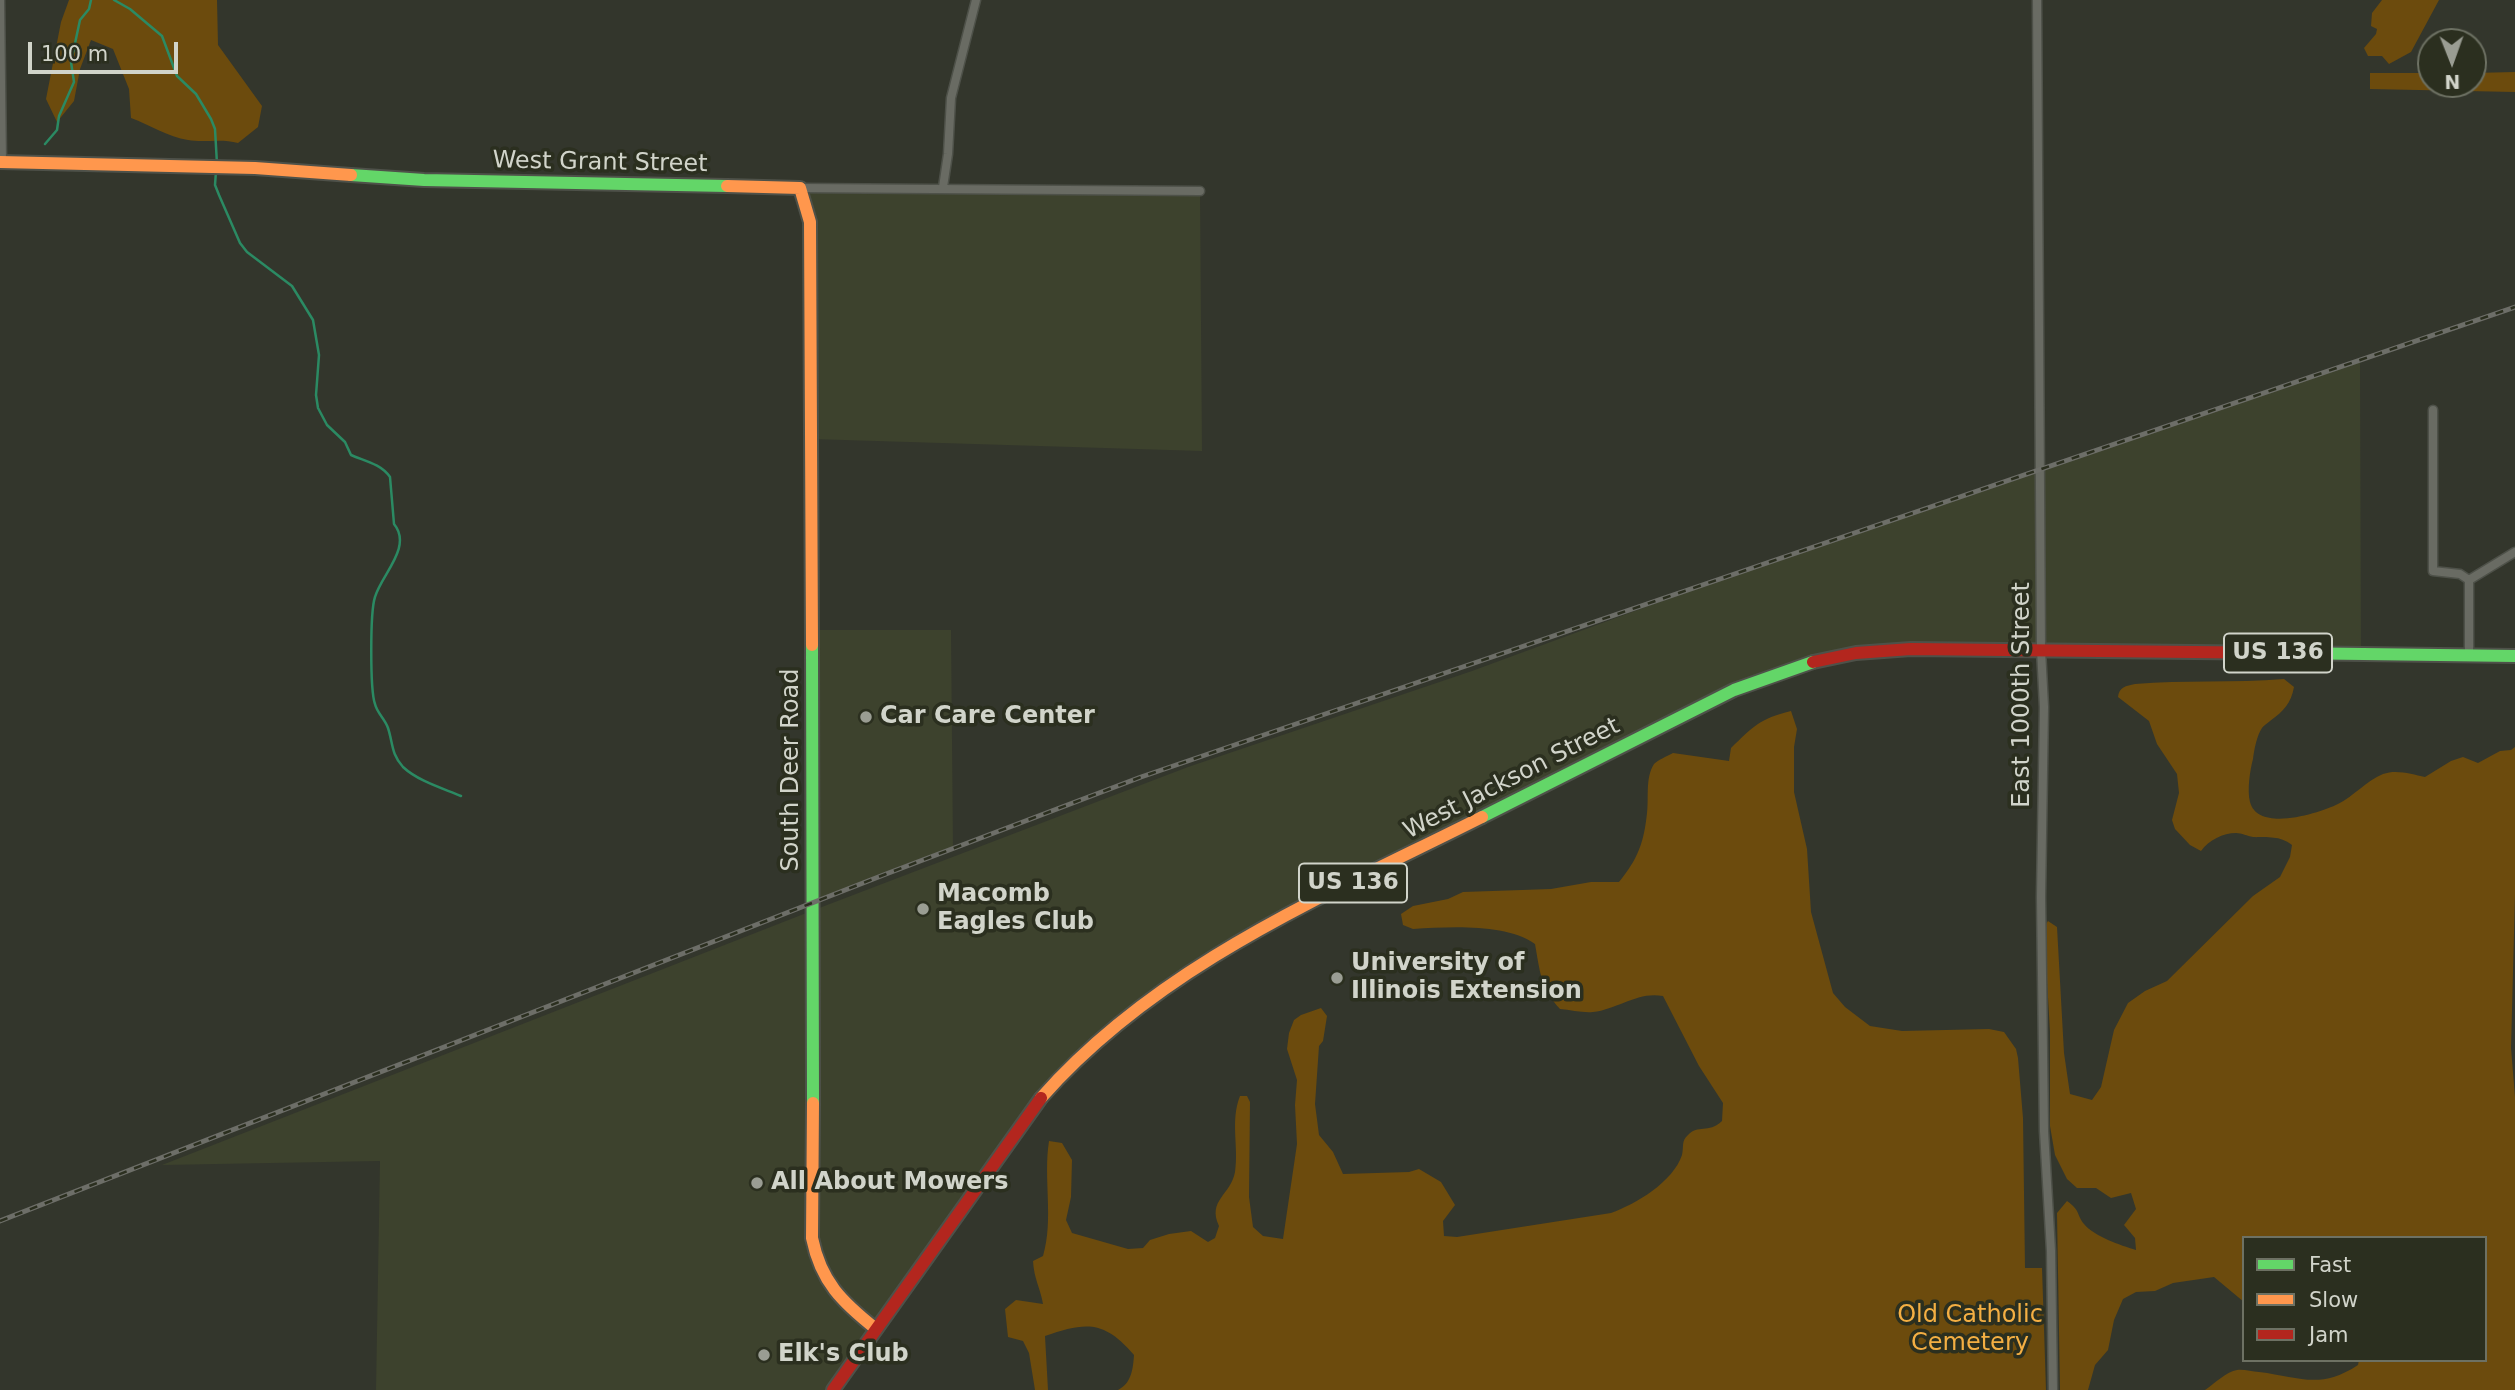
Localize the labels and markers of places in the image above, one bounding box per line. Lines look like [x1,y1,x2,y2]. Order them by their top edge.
place label: Car Care Center [880,703,1095,731]
marker: Car Care Center [858,709,874,725]
place label: Macomb Eagles Club [937,881,1094,937]
marker: Macomb Eagles Club [915,901,931,917]
place label: University of Illinois Extension [1351,950,1582,1006]
marker: University of Illinois Extension [1329,970,1345,986]
place label: All About Mowers [771,1169,1008,1197]
marker: All About Mowers [749,1175,765,1191]
place label: Elk's Club [778,1341,909,1369]
marker: Elk's Club [756,1347,772,1363]

